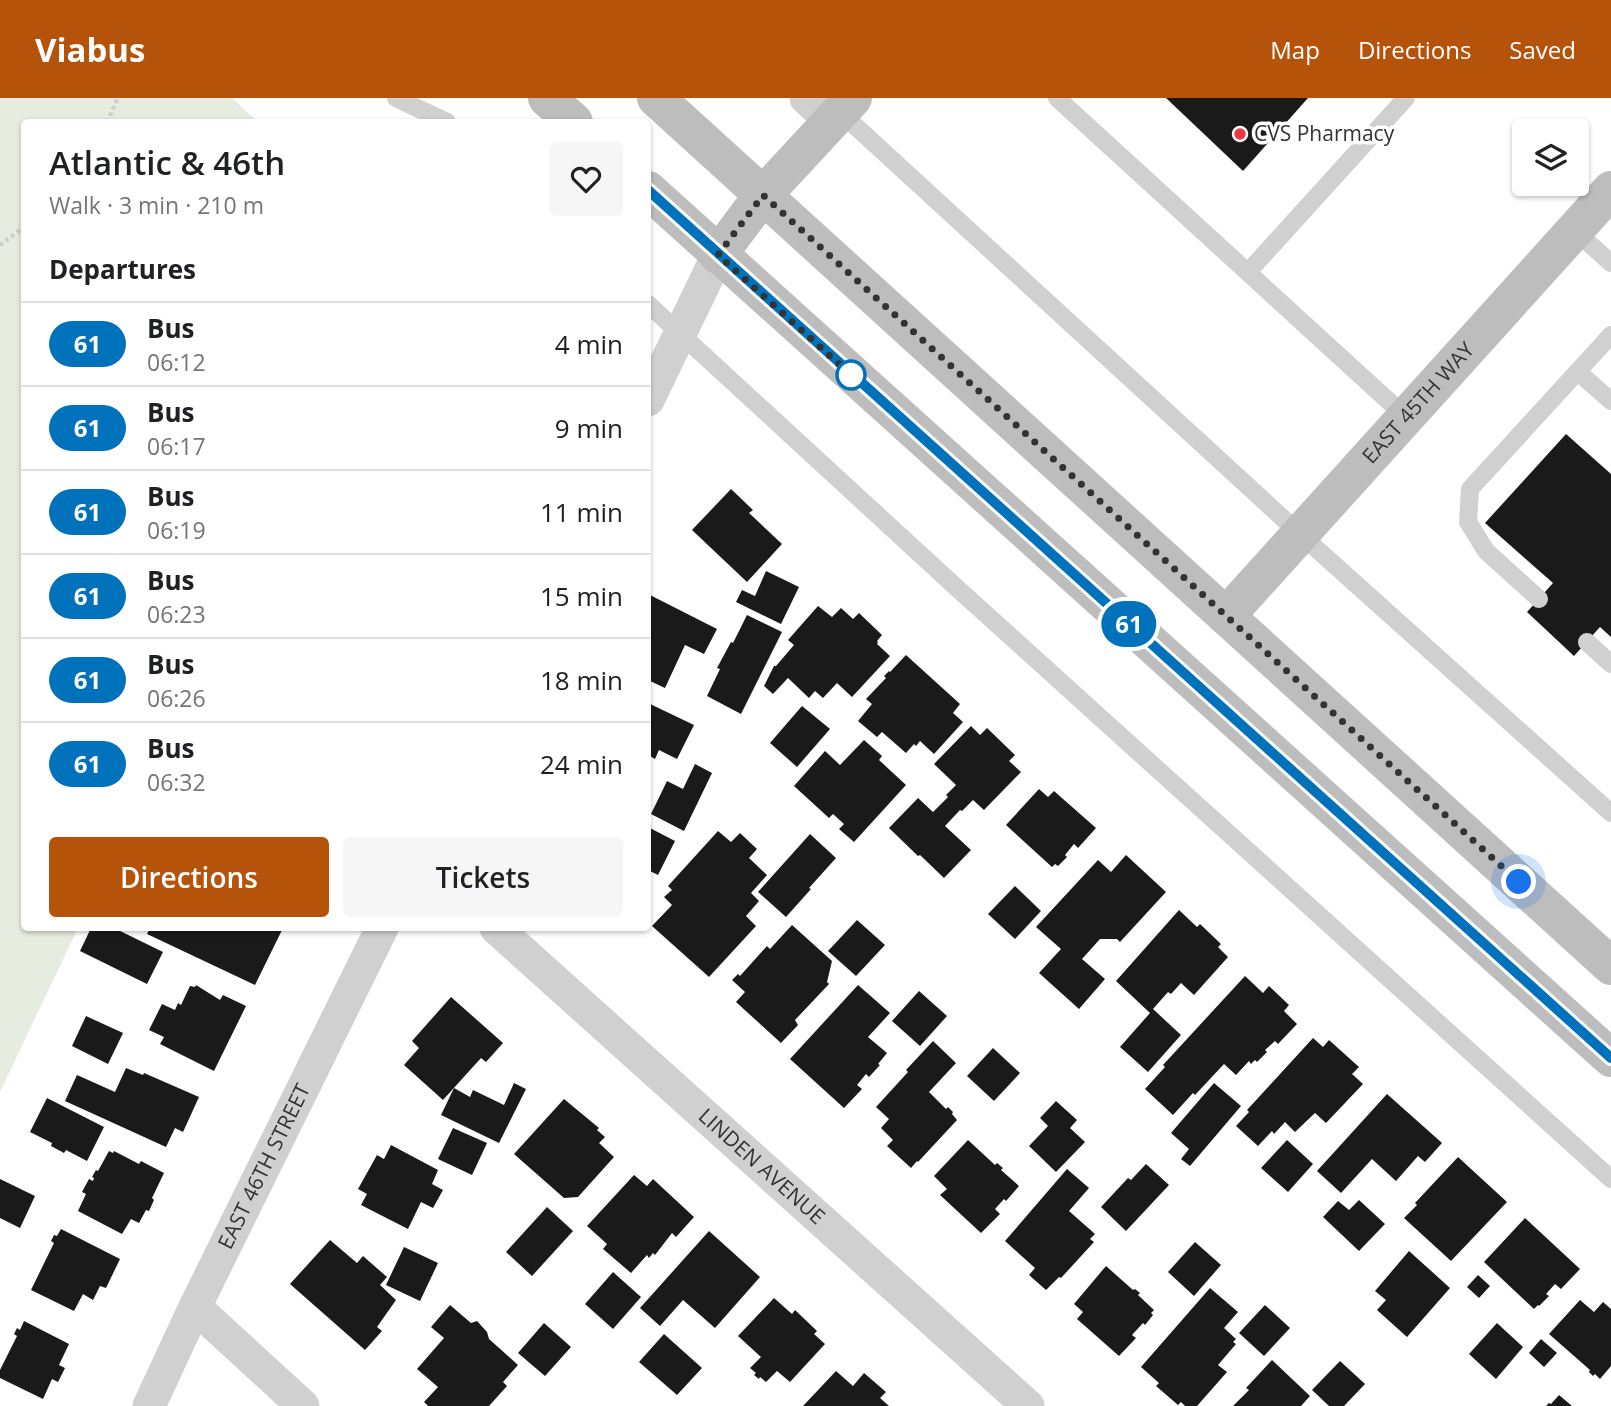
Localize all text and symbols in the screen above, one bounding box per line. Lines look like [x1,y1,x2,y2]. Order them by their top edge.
text: Viabus [35,27,145,72]
text: Map [1270,33,1320,66]
text: Directions [1358,33,1471,66]
text: Saved [1509,33,1576,66]
place label: CVS Pharmacy [1254,119,1395,147]
map controls [1512,119,1589,196]
button: layers [1512,119,1589,196]
marker: CVS Pharmacy [1232,126,1248,142]
text: Atlantic & 46th [49,140,285,185]
button: heart [549,142,623,216]
text: Walk · 3 min · 210 m [49,189,264,221]
text: Departures [49,251,196,287]
text: Bus [147,310,194,346]
text: 4 min [555,326,623,362]
text: 61 [74,327,101,360]
street label: EAST 45TH WAY [1356,336,1480,469]
text: 06:12 [147,346,206,378]
unlabelled marker [836,360,866,390]
text: Bus [147,394,194,430]
text: 9 min [555,410,623,446]
text: 61 [74,411,101,444]
text: 06:17 [147,430,206,462]
text: Bus [147,478,194,514]
text: 11 min [540,494,623,530]
text: 61 [74,495,101,528]
text: 06:19 [147,514,206,546]
text: Bus [147,562,194,598]
text: 15 min [540,578,623,614]
text: 61 [74,579,101,612]
text: 06:23 [147,598,206,630]
line badge: 61 [1098,601,1160,647]
text: 61 [1115,607,1143,640]
text: Bus [147,646,194,682]
text: 18 min [540,662,623,698]
text: 61 [74,663,101,696]
text: 06:26 [147,682,206,714]
text: Bus [147,730,194,766]
text: 24 min [540,746,623,782]
text: 61 [74,747,101,780]
text: 06:32 [147,766,206,798]
button: Directions [49,837,329,917]
button: Tickets [343,837,623,917]
your location [1501,864,1536,899]
street label: EAST 46TH STREET [211,1078,316,1253]
street label: LINDEN AVENUE [693,1102,832,1230]

